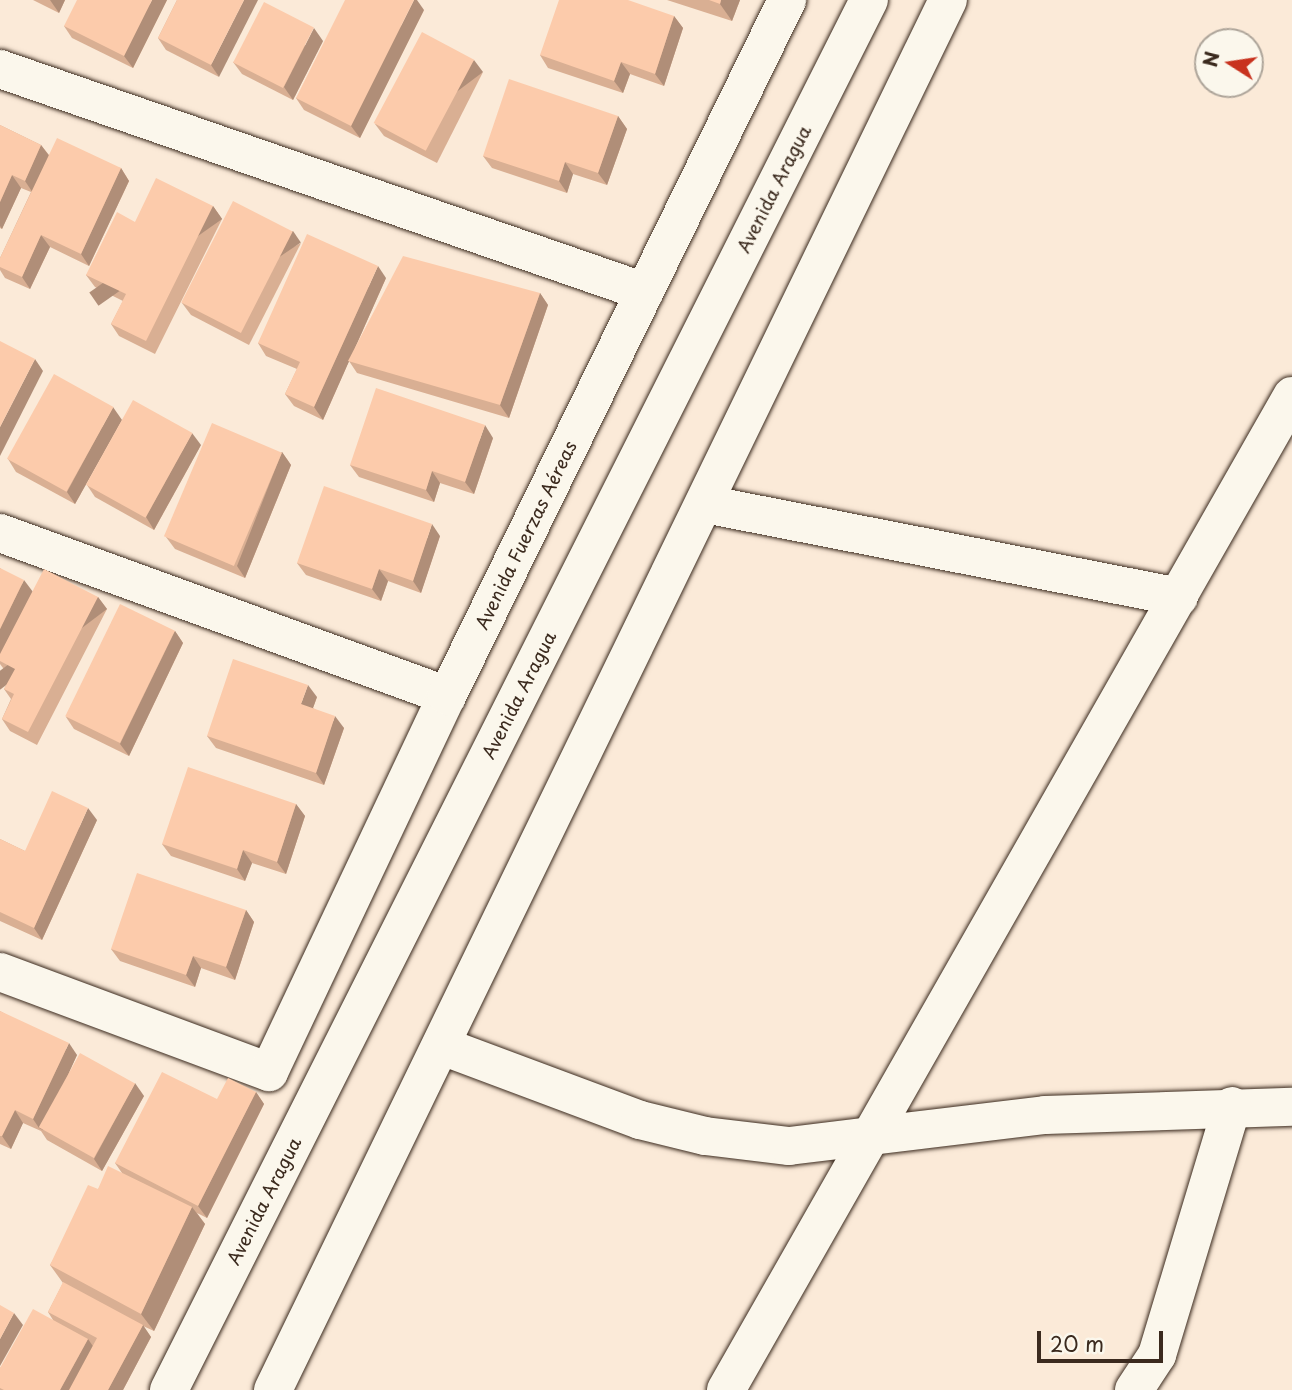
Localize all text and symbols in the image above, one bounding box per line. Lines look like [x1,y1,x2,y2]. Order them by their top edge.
north arrow [1194,28,1264,98]
text: N [1195,49,1226,69]
street label: Avenida Aragua [733,122,815,256]
street label: Avenida Fuerzas Aéreas [471,437,581,633]
street label: Avenida Aragua [478,628,560,762]
street label: Avenida Aragua [223,1134,305,1268]
scale bar [1040,1316,1166,1360]
text: 20 m [1050,1327,1104,1359]

